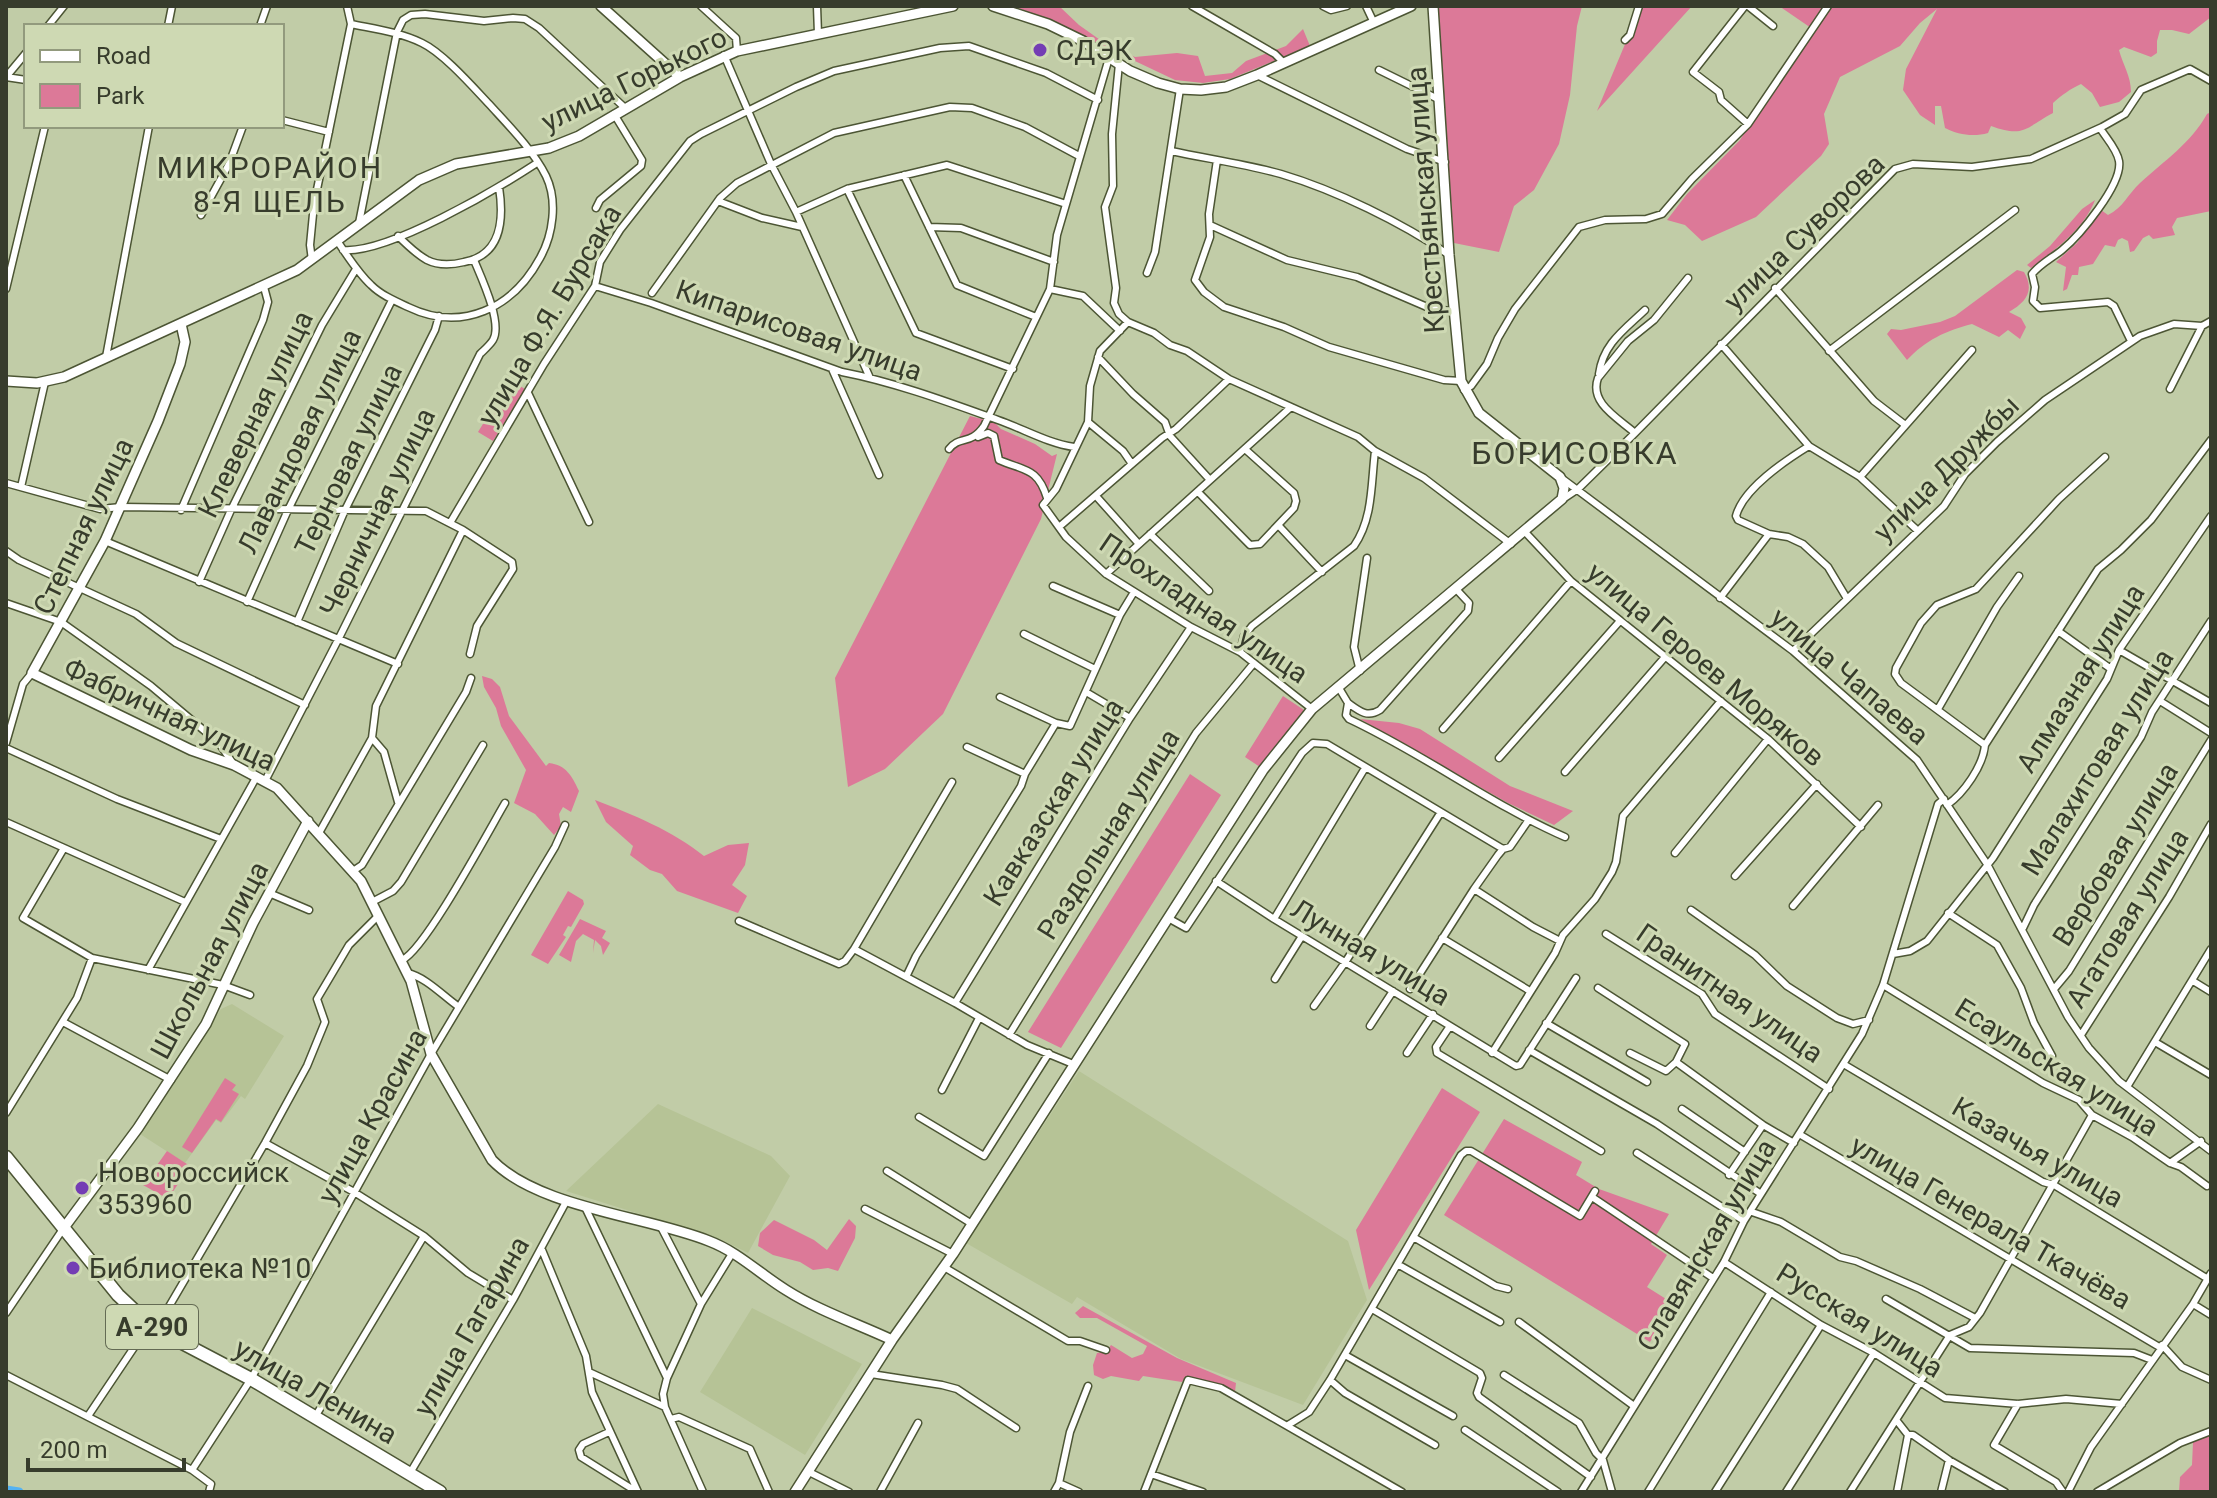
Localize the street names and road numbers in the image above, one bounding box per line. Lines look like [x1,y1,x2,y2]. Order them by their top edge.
street label: улица Горького [536,20,732,139]
street label: Крестьянская улица [1400,65,1451,334]
street label: улица Суворова [1717,147,1891,317]
street label: улица Ф.Я. Бурсака [470,199,628,432]
street label: Кипарисовая улица [671,273,926,388]
street label: Клеверная улица [191,305,320,523]
street label: Лавандовая улица [231,324,368,559]
street label: Терновая улица [288,358,409,560]
street label: улица Дружбы [1867,389,2026,548]
street label: Черничная улица [313,403,442,622]
street label: Степная улица [26,433,140,620]
street label: Прохладная улица [1093,526,1314,690]
street label: улица Героев Моряков [1580,555,1831,773]
street label: Алмазная улица [2009,578,2152,778]
street label: улица Чапаева [1764,601,1935,752]
street label: Малахитовая улица [2014,643,2180,881]
street label: Фабричная улица [59,651,281,778]
street label: Кавказская улица [976,693,1130,912]
street label: Раздольная улица [1030,723,1186,945]
street label: Вербовая улица [2046,757,2185,952]
street label: Агатовая улица [2059,823,2196,1014]
street label: Школьная улица [143,856,275,1065]
street label: Лунная улица [1285,892,1456,1013]
street label: Гранитная улица [1630,917,1829,1070]
street label: Есаульская улица [1949,992,2165,1143]
street label: улица Красина [311,1023,434,1209]
street label: Казачья улица [1946,1090,2129,1215]
street label: улица Генерала Ткачёва [1845,1129,2137,1316]
street label: Славянская улица [1630,1133,1783,1357]
street label: улица Гагарина [407,1231,536,1422]
street label: Русская улица [1771,1256,1949,1385]
road number: А-290 [106,1305,198,1349]
street label: улица Ленина [229,1332,403,1451]

